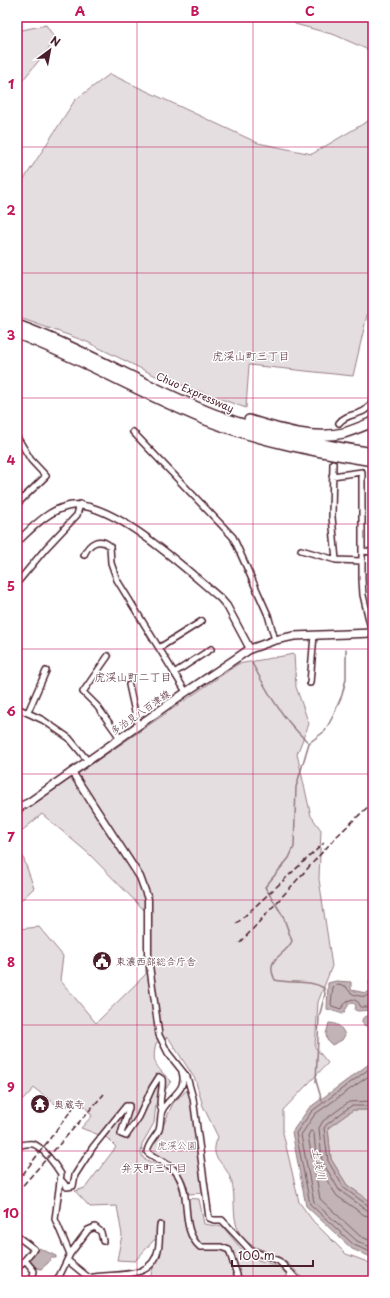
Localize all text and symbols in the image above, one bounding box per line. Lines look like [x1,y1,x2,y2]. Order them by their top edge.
text: A [75,1,85,20]
text: B [191,1,200,20]
text: C [305,1,315,20]
north arrow [30,30,70,70]
text: N [47,32,64,51]
text: 1 [8,74,14,93]
text: 2 [6,200,16,219]
text: 3 [7,325,16,344]
district label: 虎渓山町三丁目 [213,347,290,364]
street label: Chuo Expressway [154,368,236,416]
text: 4 [7,450,16,469]
text: 5 [7,576,15,595]
district label: 虎渓山町二丁目 [95,668,172,685]
street label: 多治見八百津線 [107,685,173,738]
text: 6 [6,701,16,720]
text: 7 [7,827,15,846]
public building icon: 東濃西部総合庁舎 [91,950,113,972]
text: 8 [7,952,15,971]
place label: 東濃西部総合庁舎 [116,953,196,968]
text: 9 [7,1077,15,1096]
temple icon: 奥蔵寺 [29,1093,51,1115]
place label: 奥蔵寺 [54,1096,84,1111]
park label: 虎渓公園 [157,1137,197,1152]
water label: 土岐川 [308,1146,331,1182]
district label: 弁天町三丁目 [121,1159,187,1176]
text: 10 [3,1203,19,1222]
scale bar [232,1242,313,1268]
text: 100 m [238,1246,275,1264]

